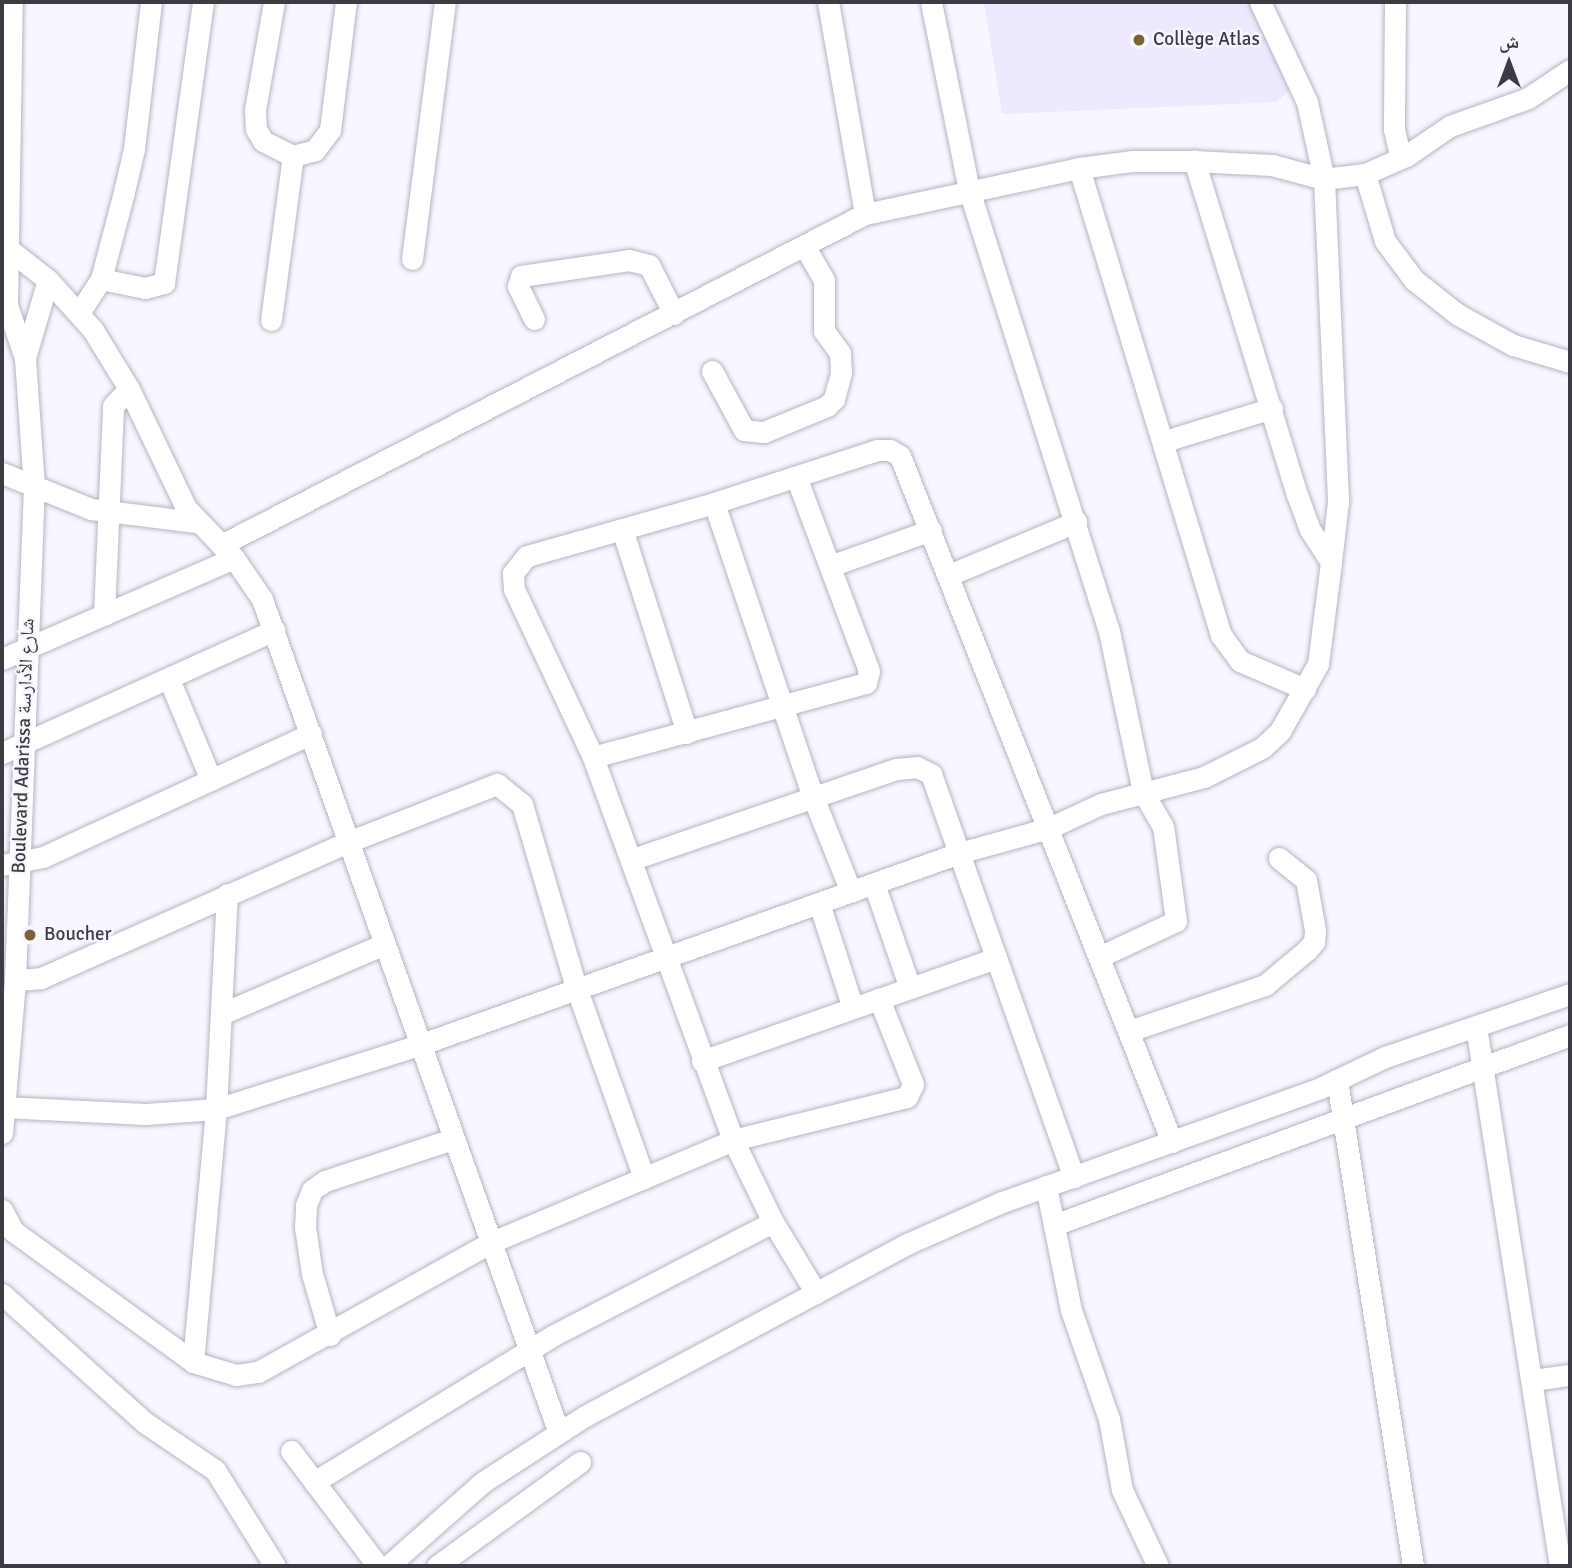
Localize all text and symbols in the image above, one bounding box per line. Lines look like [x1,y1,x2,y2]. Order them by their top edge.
north arrow [1474,28,1544,98]
place label: Collège Atlas [1153,29,1260,51]
text: ش [1499,30,1519,54]
marker: Collège Atlas [1131,32,1147,48]
street label: Boulevard Adarissa شارع الأدارسة [8,618,40,874]
place label: Boucher [44,924,112,946]
marker: Boucher [22,927,38,943]

